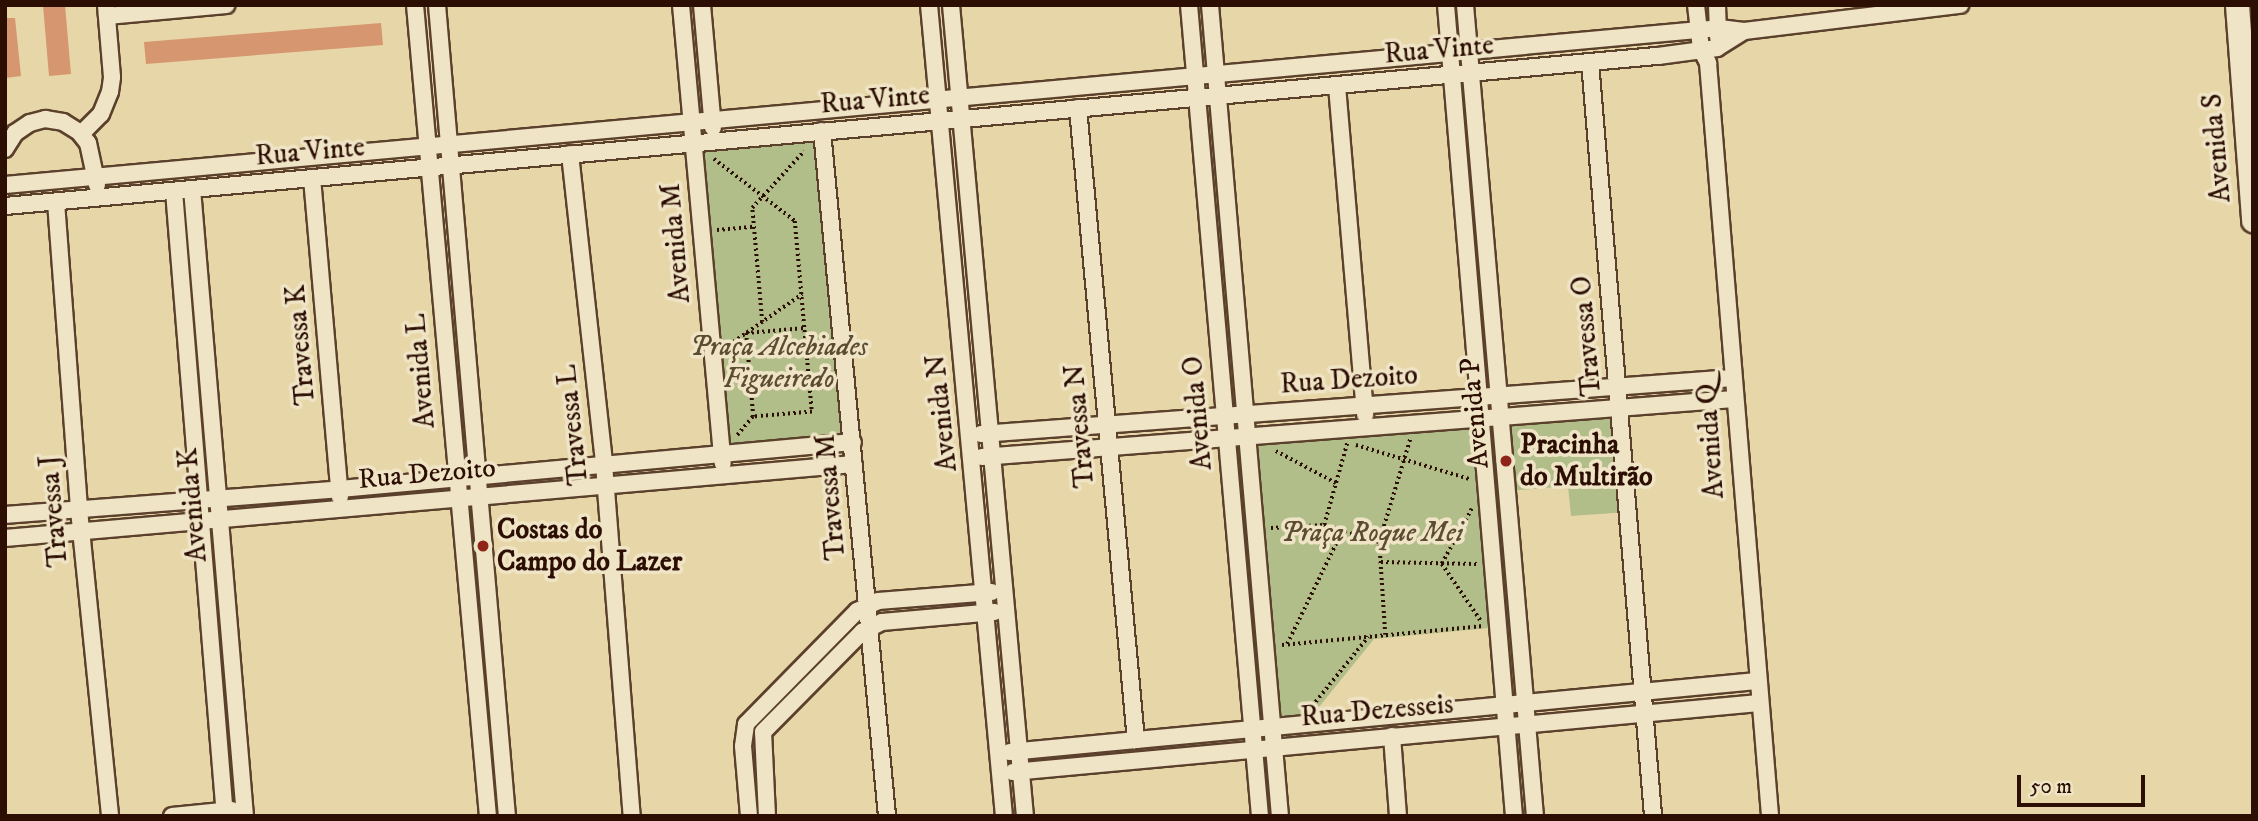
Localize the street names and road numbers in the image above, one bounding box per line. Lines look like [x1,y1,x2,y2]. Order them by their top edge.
street label: Rua Vinte [1383,28,1495,72]
street label: Rua Vinte [819,78,931,122]
street label: Avenida S [2195,92,2239,204]
street label: Rua Vinte [254,130,366,174]
street label: Avenida M [654,182,698,304]
street label: Travessa O [1565,274,1609,398]
street label: Travessa K [279,283,323,407]
street label: Avenida L [399,312,443,430]
street label: Avenida N [919,353,965,473]
street label: Avenida O [1176,354,1220,472]
street label: Avenida P [1453,356,1497,470]
street label: Rua Dezoito [1279,358,1419,402]
street label: Travessa L [550,363,596,487]
street label: Travessa N [1058,363,1102,489]
street label: Avenida Q [1690,382,1732,500]
street label: Travessa M [809,432,853,562]
street label: Avenida K [171,446,215,564]
street label: Rua Dezoito [357,451,497,497]
street label: Travessa J [32,454,76,568]
street label: Rua Dezesseis [1299,688,1455,734]

